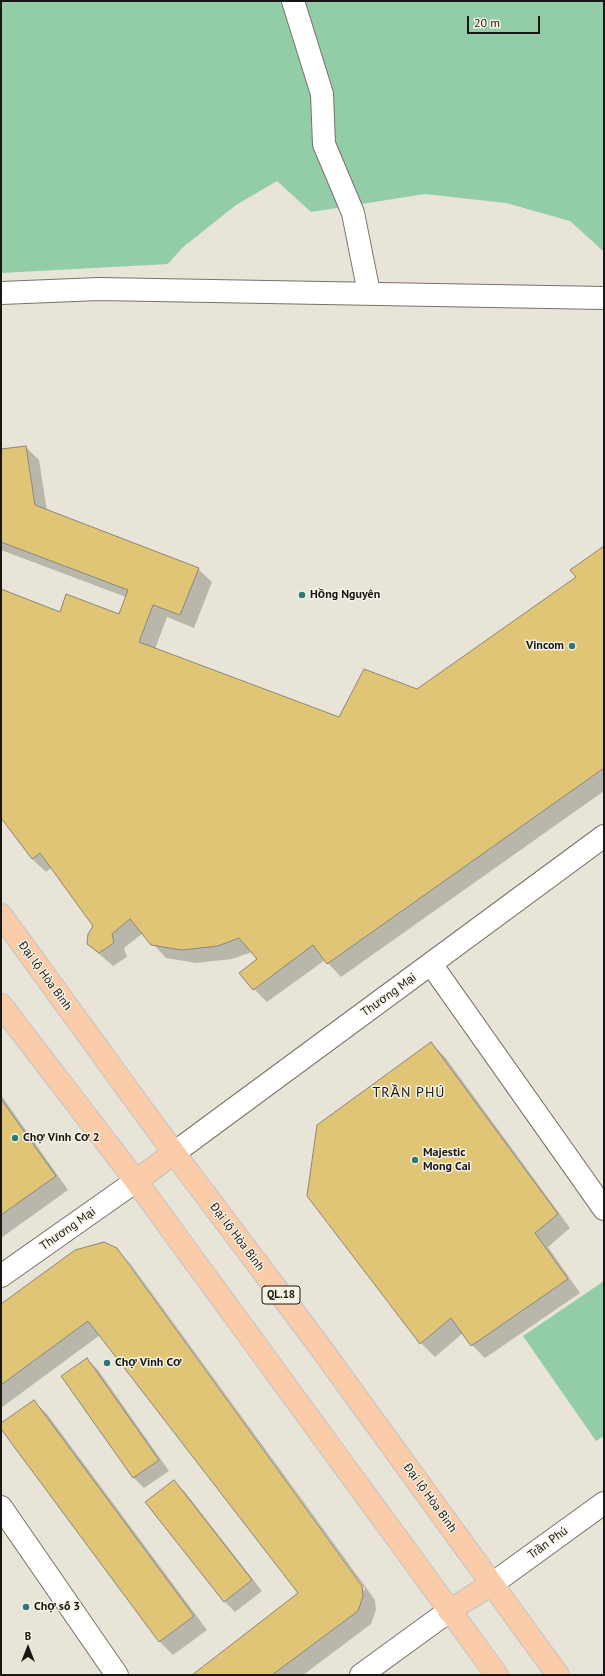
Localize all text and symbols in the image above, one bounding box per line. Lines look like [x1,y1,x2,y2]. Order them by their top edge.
scale bar [469,8,542,34]
text: 20 m [474,15,500,30]
place label: Hồng Nguyên [310,588,380,602]
marker: Hồng Nguyên [297,590,307,600]
place label: Vincom [526,639,564,653]
marker: Vincom [567,641,577,651]
street label: Đại lộ Hòa Bình [15,939,75,1013]
street label: Thương Mại [359,970,419,1020]
district label: TRẦN PHÚ [373,1085,445,1101]
place label: Chợ Vinh Cơ 2 [23,1131,99,1145]
marker: Chợ Vinh Cơ 2 [10,1133,20,1143]
place label: Majestic Mong Cai [423,1146,471,1174]
marker: Majestic Mong Cai [410,1155,420,1165]
street label: Đại lộ Hòa Bình [207,1200,267,1274]
street label: Thương Mại [37,1205,99,1253]
road number: QL.18 [262,1286,300,1304]
place label: Chợ Vinh Cơ [115,1356,182,1370]
marker: Chợ Vinh Cơ [102,1358,112,1368]
street label: Đại lộ Hòa Bình [400,1461,460,1535]
street label: Trần Phú [525,1524,571,1562]
place label: Chợ số 3 [34,1600,80,1614]
marker: Chợ số 3 [21,1602,31,1612]
north arrow [8,1628,48,1668]
text: B [25,1629,31,1643]

